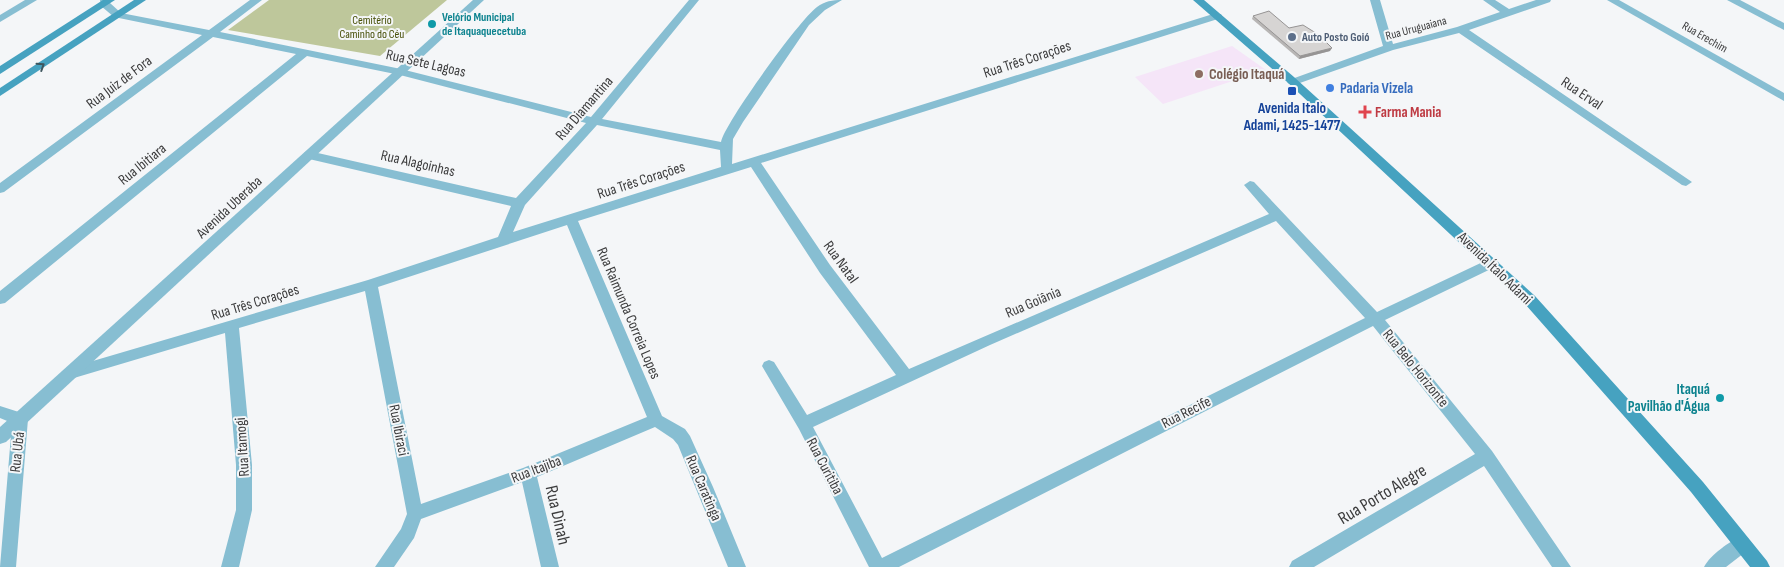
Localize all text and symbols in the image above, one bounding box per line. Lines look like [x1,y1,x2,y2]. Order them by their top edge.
place label: Velório Municipal de Itaquaquecetuba [442,10,526,39]
park label: Cemitério Caminho do Céu [340,13,404,42]
street label: Rua Uruguaiana [1384,13,1449,44]
marker: Velório Municipal de Itaquaquecetuba [426,18,438,30]
street label: Rua Erechim [1679,18,1730,57]
place label: Auto Posto Goió [1301,30,1369,45]
marker: Auto Posto Goió [1286,31,1298,43]
street label: Rua Três Corações [981,36,1073,83]
street label: Rua Sete Lagoas [384,45,468,82]
street label: Rua Juiz de Fora [83,51,156,113]
one-way arrow [35,63,44,72]
place label: Colégio Itaquá [1209,65,1284,84]
marker: Colégio Itaquá [1193,68,1205,80]
street label: Rua Diamantina [551,72,618,144]
street label: Rua Erval [1557,73,1606,114]
place label: Padaria Vizela [1340,79,1413,98]
marker: Padaria Vizela [1324,82,1336,94]
marker: Avenida Italo Adami, 1425-1477 [1286,85,1298,97]
place label: Avenida Italo Adami, 1425-1477 [1243,99,1341,135]
place label: Farma Mania [1375,103,1441,122]
marker: Farma Mania [1359,106,1371,118]
street label: Rua Ibitiara [114,139,170,190]
street label: Rua Alagoinhas [379,146,457,181]
street label: Rua Três Corações [595,157,687,204]
street label: Avenida Uberaba [192,172,266,243]
street label: Avenida Ítalo Adami [1452,227,1536,309]
street label: Rua Natal [819,237,862,287]
street label: Rua Raimunda Correia Lopes [592,244,665,382]
street label: Rua Três Corações [209,280,301,325]
street label: Rua Goiânia [1002,282,1064,323]
street label: Rua Belo Horizonte [1378,325,1453,411]
place label: Itaquá Pavilhão d'Água [1628,380,1710,416]
street label: Rua Recife [1158,392,1214,433]
marker: Itaquá Pavilhão d'Água [1714,392,1726,404]
street label: Rua Ibiraci [384,403,413,458]
street label: Rua Itamogi [231,417,254,477]
street label: Rua Ubá [6,431,29,473]
street label: Rua Curitiba [802,435,847,498]
street label: Rua Itajiba [508,451,564,488]
street label: Rua Caratinga [681,453,726,524]
street label: Rua Porto Alegre [1334,460,1430,529]
street label: Rua Dinah [541,483,575,547]

